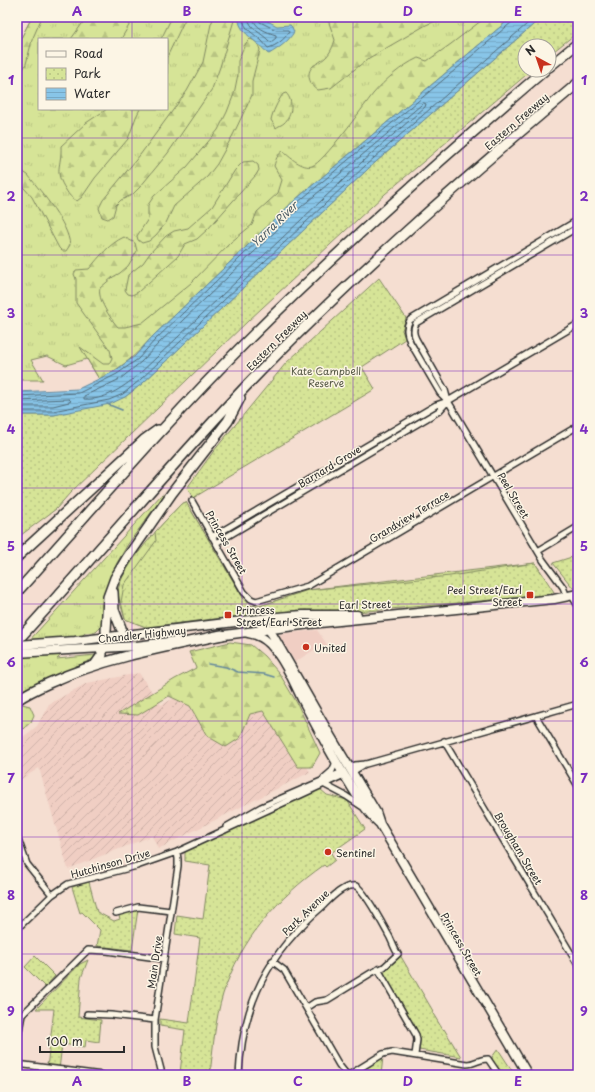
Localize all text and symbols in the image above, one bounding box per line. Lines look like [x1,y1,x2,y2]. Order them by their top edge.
text: A [72,1,82,20]
text: B [183,1,192,20]
text: C [293,1,303,20]
text: D [403,1,413,20]
text: E [514,1,522,20]
legend [38,38,168,110]
north arrow [517,38,557,78]
text: N [521,40,539,59]
text: Road [74,44,103,62]
text: Park [74,64,101,82]
text: 1 [8,70,14,89]
text: 1 [581,70,587,89]
text: Water [74,84,111,102]
street label: Eastern Freeway [481,89,552,154]
text: 2 [6,186,16,205]
text: 2 [579,186,589,205]
water label: Yarra River [247,196,303,251]
text: 3 [7,303,16,322]
text: 3 [580,303,589,322]
street label: Eastern Freeway [242,306,310,374]
park label: Kate Campbell Reserve [291,363,361,390]
text: 4 [7,419,16,438]
text: 4 [580,419,589,438]
street label: Barnard Grove [295,441,363,491]
street label: Peel Street [494,469,534,521]
street label: Grandview Terrace [366,486,452,546]
street label: Princess Street [203,507,251,577]
text: 5 [7,536,15,555]
text: 5 [580,536,588,555]
place label: Peel Street/Earl Street [447,582,522,609]
marker: Peel Street/Earl Street [525,590,535,600]
street label: Earl Street [339,596,391,612]
place label: Princess Street/Earl Street [236,602,322,629]
marker: Princess Street/Earl Street [223,610,233,620]
street label: Chandler Highway [97,622,187,647]
place label: United [314,640,346,655]
marker: United [301,642,311,652]
text: 6 [6,652,16,671]
text: 6 [579,652,589,671]
text: 7 [7,768,15,787]
text: 7 [580,768,588,787]
street label: Brougham Street [491,809,547,887]
street label: Hutchinson Drive [69,845,151,881]
place label: Sentinel [336,845,376,860]
marker: Sentinel [323,847,333,857]
text: 8 [7,885,15,904]
street label: Park Avenue [278,885,332,938]
text: 8 [580,885,588,904]
street label: Princess Street [438,909,486,979]
street label: Main Drive [143,935,165,989]
text: 9 [7,1001,15,1020]
text: 9 [580,1001,588,1020]
scale bar [40,1028,124,1054]
text: 100 m [46,1032,83,1050]
text: A [72,1071,82,1090]
text: B [183,1071,192,1090]
text: C [293,1071,303,1090]
text: D [403,1071,413,1090]
text: E [514,1071,522,1090]

